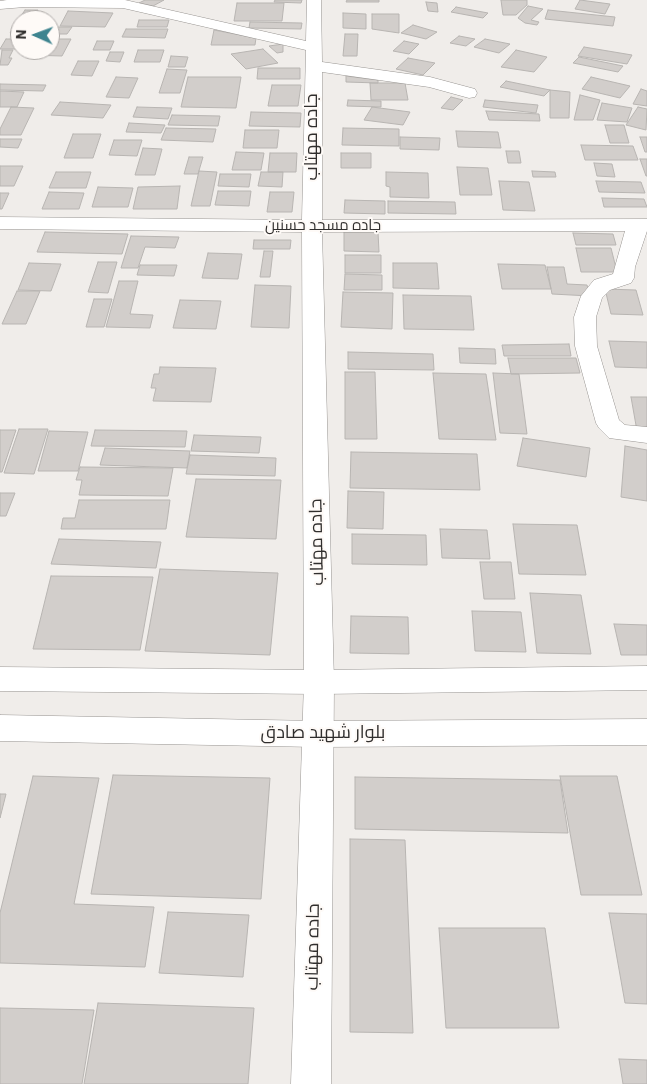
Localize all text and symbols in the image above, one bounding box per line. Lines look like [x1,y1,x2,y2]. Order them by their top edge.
north arrow [10,10,60,60]
text: N [12,29,30,40]
street label: جاده مهتاب [301,93,323,181]
street label: جاده مسجد حسنین [265,217,381,235]
street label: جاده مهتاب [305,498,329,586]
street label: بلوار شهید صادق [261,722,385,744]
street label: جاده مهتاب [301,903,325,991]

